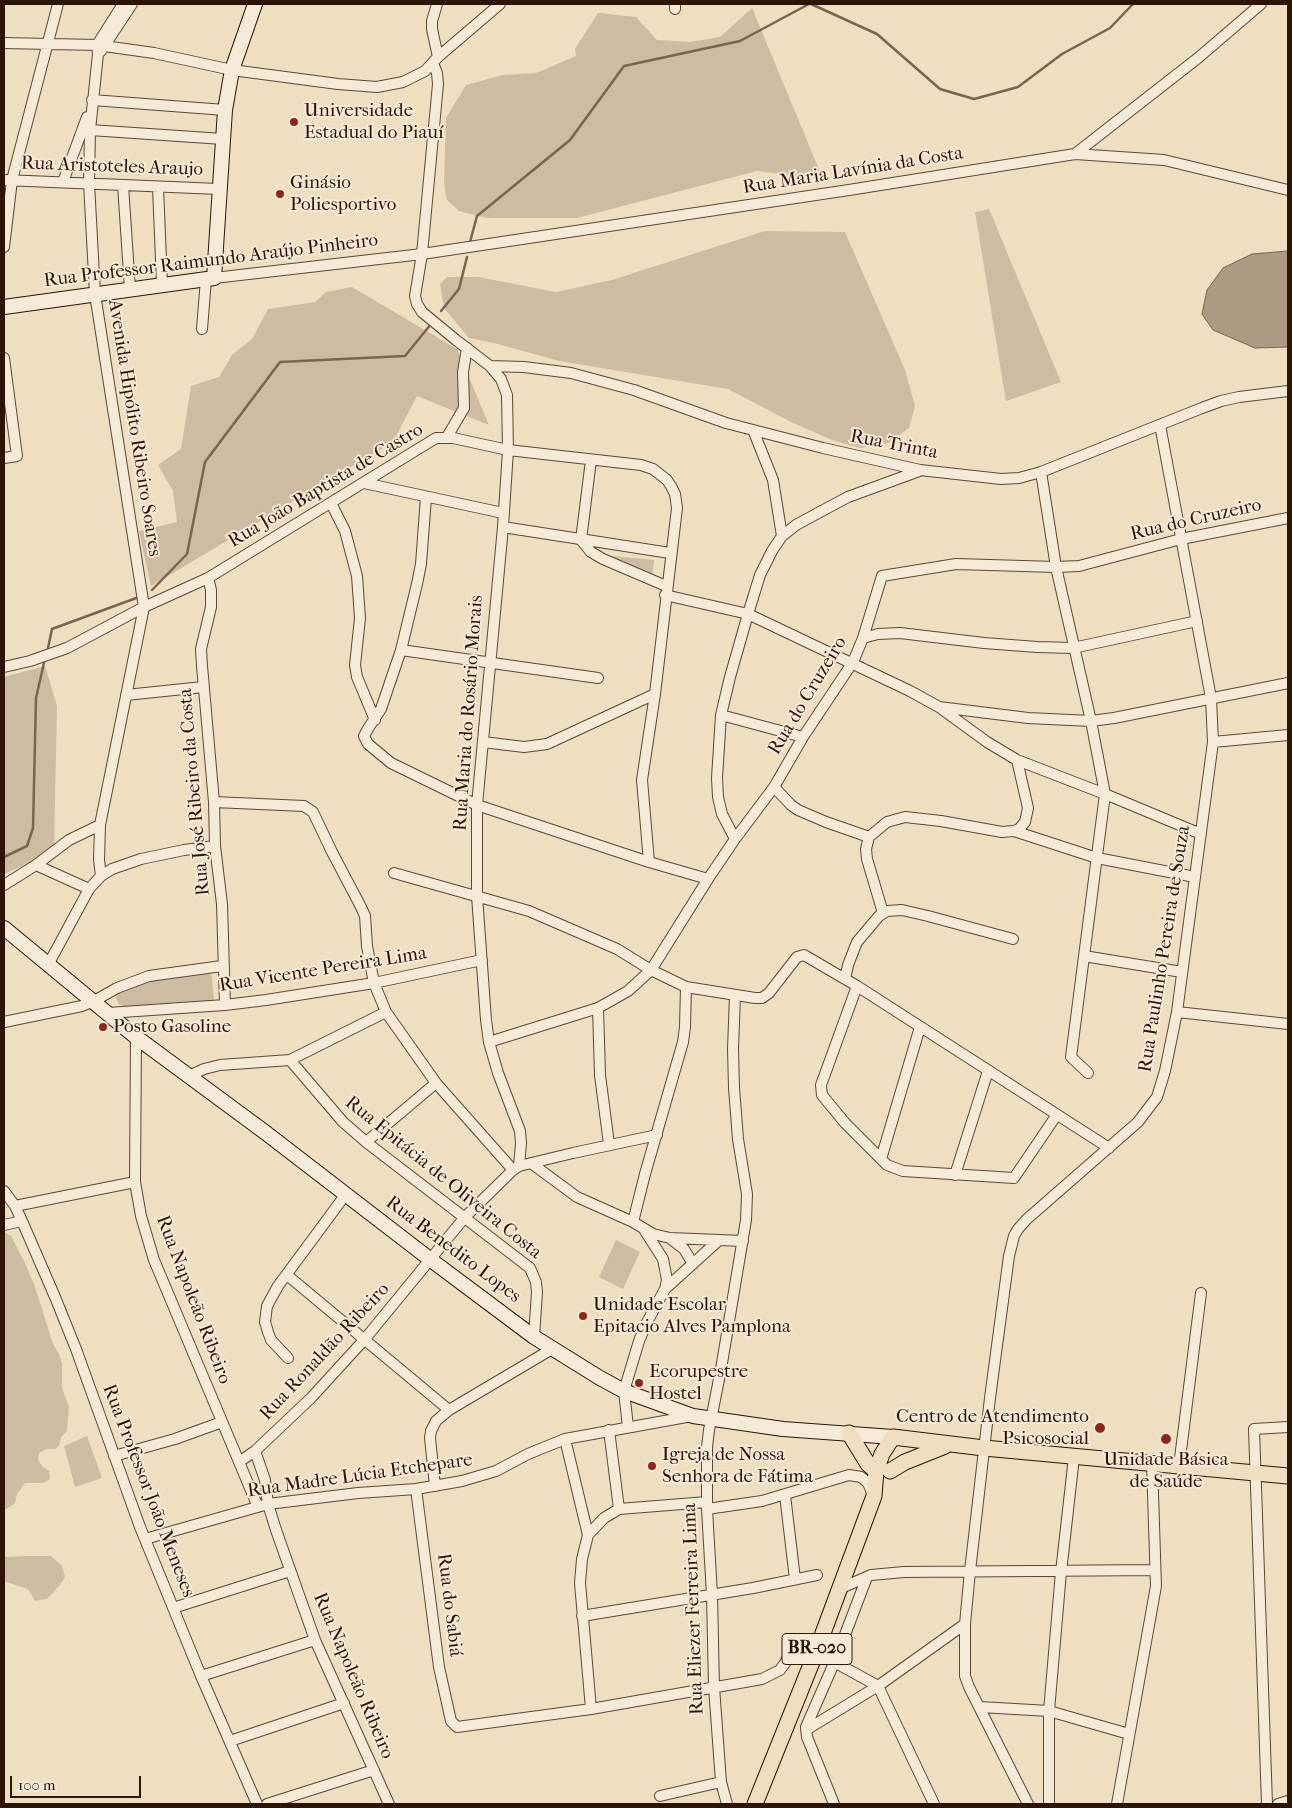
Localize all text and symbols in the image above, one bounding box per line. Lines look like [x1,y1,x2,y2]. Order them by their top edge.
place label: Universidade Estadual do Piauí [304,100,444,144]
marker: Universidade Estadual do Piauí [288,116,300,128]
street label: Rua Maria Lavínia da Costa [741,142,965,200]
street label: Rua Aristoteles Araujo [20,152,204,182]
place label: Ginásio Poliesportivo [290,172,396,216]
marker: Ginásio Poliesportivo [274,188,286,200]
street label: Rua Professor Raimundo Araújo Pinheiro [43,229,379,293]
street label: Avenida Hipólito Ribeiro Soares [102,298,166,558]
street label: Rua João Baptista de Castro [224,419,428,553]
street label: Rua Trinta [848,425,940,465]
street label: Rua do Cruzeiro [1128,494,1264,546]
street label: Rua Maria do Rosário Morais [449,594,489,832]
street label: Rua do Cruzeiro [764,633,852,759]
street label: Rua José Ribeiro da Costa [175,687,215,897]
street label: Rua Paulinho Pereira de Souza [1134,824,1196,1074]
street label: Rua Vicente Pereira Lima [218,942,428,998]
place label: Posto Gasoline [113,1016,231,1038]
marker: Posto Gasoline [97,1021,109,1033]
street label: Rua Epitácia de Oliveira Costa [340,1092,546,1264]
street label: Rua Benedito Lopes [381,1192,525,1308]
street label: Rua Napoleão Ribeiro [150,1213,236,1387]
street label: Rua Ronaldão Ribeiro [255,1279,395,1425]
place label: Unidade Escolar Epitacio Alves Pamplona [593,1294,791,1338]
marker: Unidade Escolar Epitacio Alves Pamplona [577,1310,589,1322]
place label: Ecorupestre Hostel [649,1361,748,1405]
marker: Ecorupestre Hostel [633,1377,645,1389]
street label: Rua Professor João Meneses [97,1381,199,1601]
place label: Centro de Atendimento Psicosocial [896,1406,1089,1450]
marker: Centro de Atendimento Psicosocial [1093,1421,1107,1435]
marker: Unidade Básica de Saúde [1159,1432,1173,1446]
place label: Igreja de Nossa Senhora de Fátima [662,1444,813,1488]
street label: Rua Madre Lúcia Etchepare [246,1449,474,1503]
place label: Unidade Básica de Saúde [1103,1449,1229,1493]
marker: Igreja de Nossa Senhora de Fátima [646,1460,658,1472]
street label: Rua Eliezer Ferreira Lima [679,1503,709,1715]
street label: Rua do Sabiá [431,1552,467,1658]
street label: Rua Napoleão Ribeiro [308,1589,398,1763]
road number: BR-020 [782,1634,852,1665]
scale bar [12,1766,144,1798]
text: 100 m [18,1776,56,1794]

